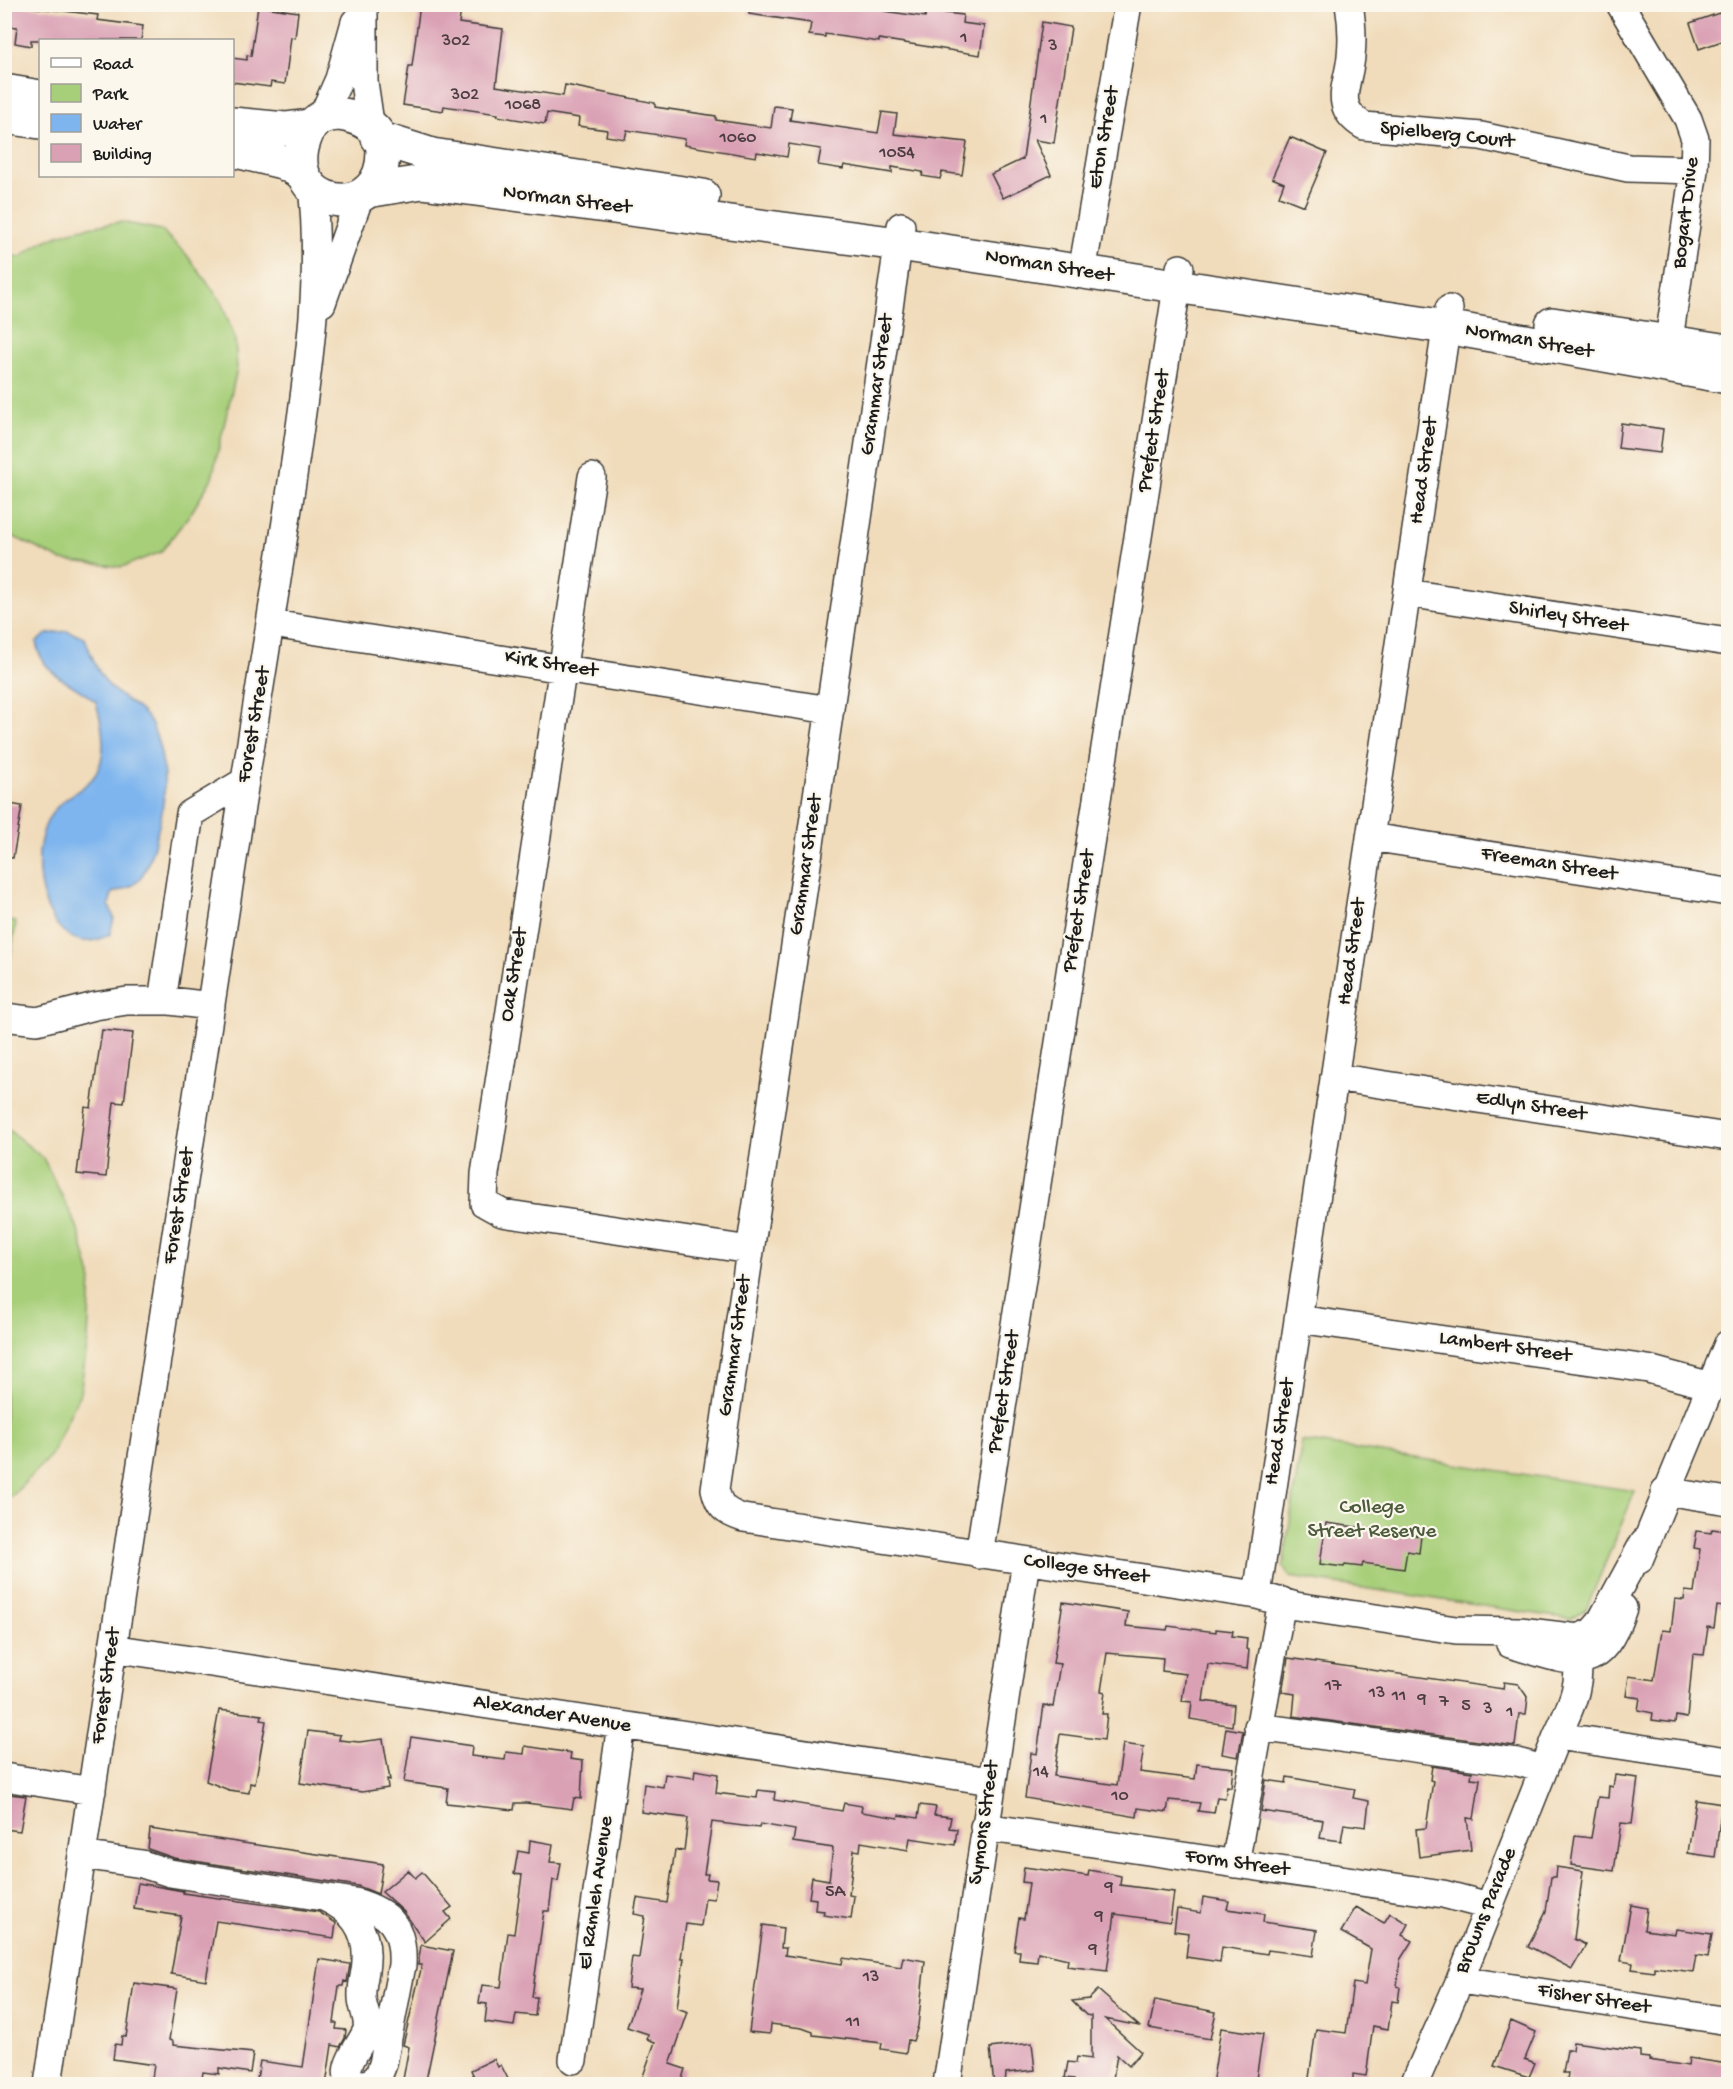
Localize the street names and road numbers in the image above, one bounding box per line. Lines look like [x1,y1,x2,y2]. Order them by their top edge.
street label: Eton Street [1084,82,1127,191]
street label: Spielberg Court [1379,117,1518,156]
street label: Bogart Drive [1668,155,1706,271]
street label: Norman Street [501,181,635,222]
street label: Norman Street [983,245,1117,290]
street label: Grammar Street [856,310,901,457]
street label: Norman Street [1463,318,1597,366]
street label: Prefect Street [1133,366,1177,495]
street label: Head Street [1405,414,1445,526]
street label: Shirley Street [1507,596,1632,640]
street label: Kirk Street [503,645,602,685]
street label: Forest Street [232,663,278,786]
street label: Grammar Street [785,790,830,937]
street label: Freeman Street [1478,842,1621,888]
street label: Prefect Street [1058,846,1102,975]
street label: Head Street [1333,895,1373,1007]
street label: Oak Street [495,924,535,1024]
street label: Edlyn Street [1474,1086,1590,1128]
street label: Forest Street [158,1144,202,1267]
street label: Grammar Street [714,1271,759,1418]
street label: Lambert Street [1437,1326,1575,1370]
street label: Prefect Street [983,1327,1027,1456]
street label: Head Street [1260,1374,1302,1487]
street label: College Street [1022,1549,1153,1591]
street label: Forest Street [86,1624,128,1747]
street label: Alexander Avenue [471,1690,634,1740]
street label: Symons Street [964,1757,1006,1886]
street label: El Ramleh Avenue [574,1813,620,1972]
street label: Browns Parade [1450,1843,1524,1979]
street label: Form Street [1182,1844,1293,1884]
street label: Fisher Street [1535,1979,1654,2022]

